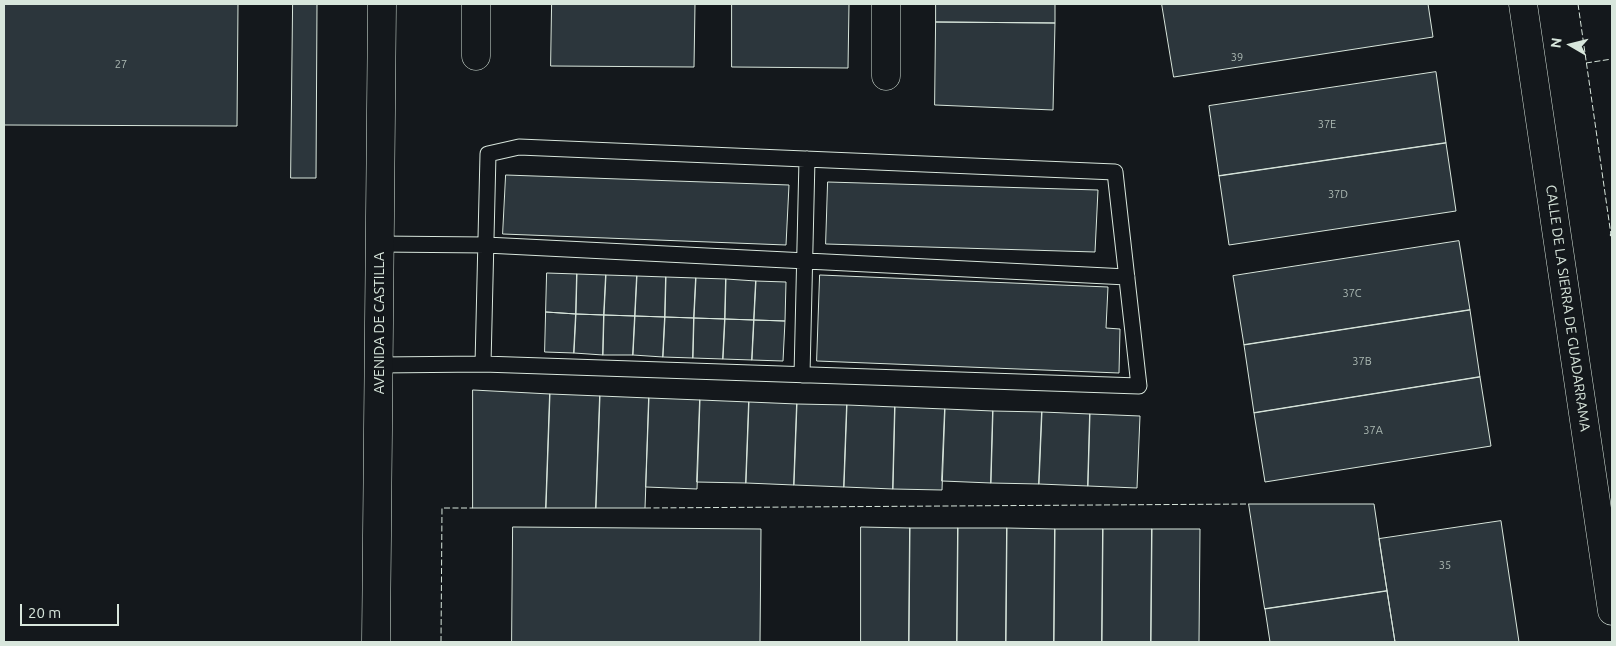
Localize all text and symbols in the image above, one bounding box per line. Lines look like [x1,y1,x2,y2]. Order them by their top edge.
north arrow [1546,20,1596,70]
text: N [1547,37,1565,49]
house number: 39 [1231,50,1243,64]
house number: 27 [115,57,127,71]
house number: 37E [1318,117,1336,131]
street label: CALLE DE LA SIERRA DE GUADARRAMA [1542,184,1594,432]
house number: 37D [1328,187,1348,201]
street label: AVENIDA DE CASTILLA [371,252,387,394]
house number: 37C [1342,286,1362,300]
house number: 37B [1352,354,1372,368]
house number: 37A [1363,423,1383,437]
house number: 35 [1439,558,1451,572]
scale bar [22,594,121,626]
text: 20 m [28,604,61,621]

